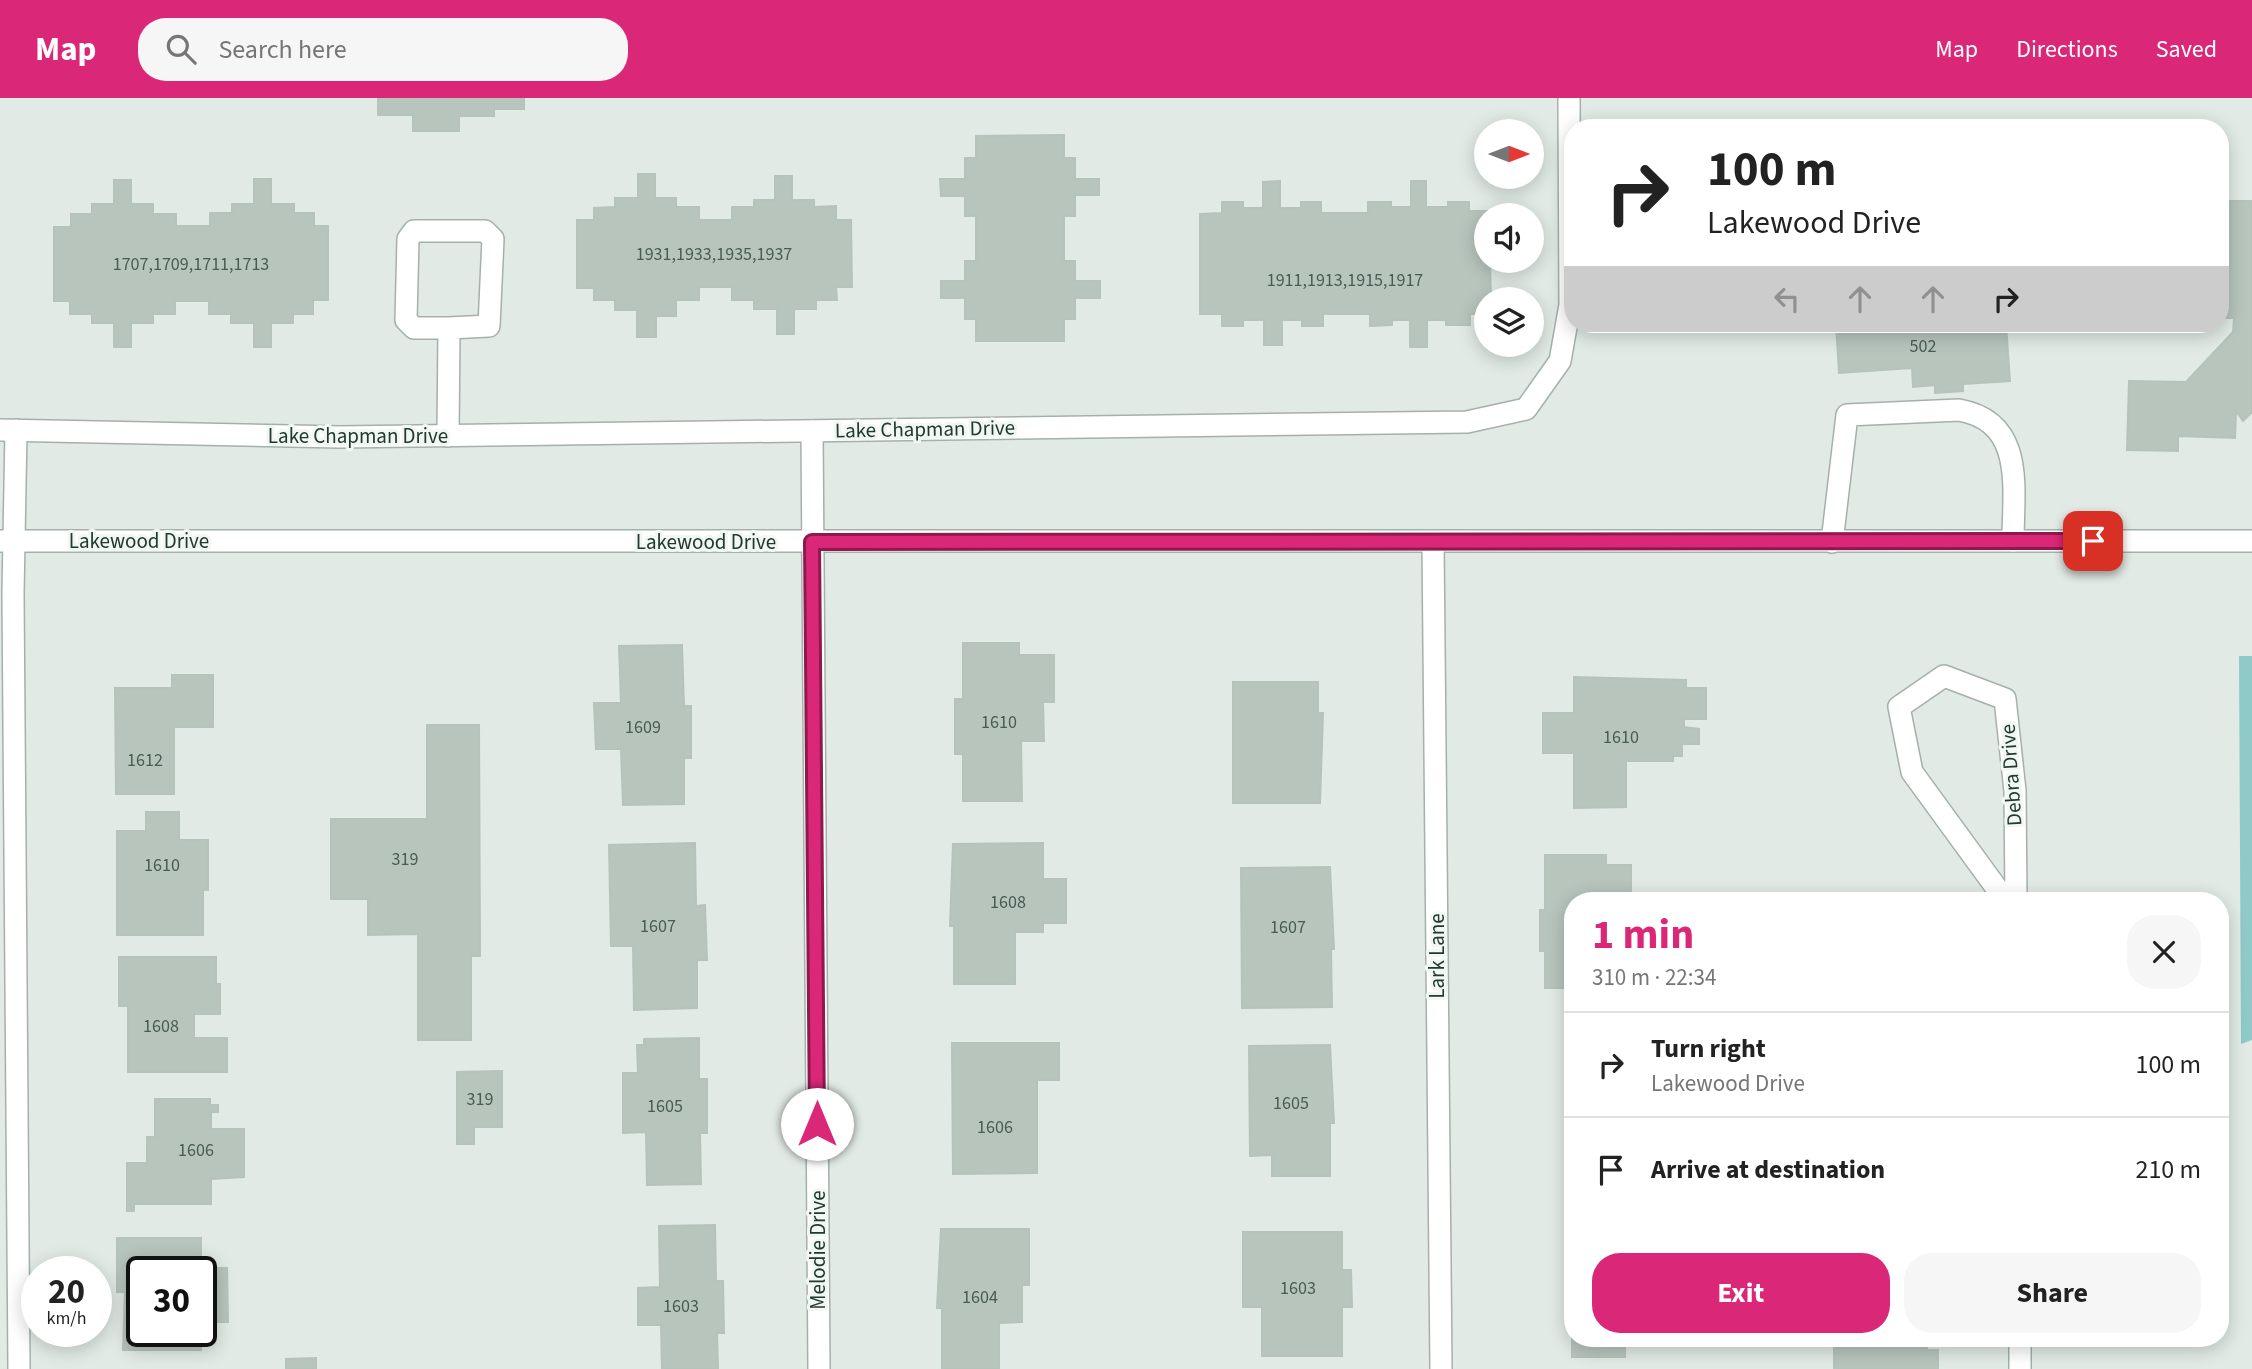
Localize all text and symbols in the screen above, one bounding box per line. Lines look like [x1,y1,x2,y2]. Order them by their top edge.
search box [138,18,628,81]
text: Map [35,26,96,73]
icon: search [162,30,200,68]
text: Search here [218,31,347,68]
text: Map [1935,32,1978,67]
text: Directions [2016,32,2118,67]
text: Saved [2156,32,2217,67]
north arrow [1474,119,1544,189]
map controls [1474,119,1544,357]
text: 100 m [1707,135,1836,205]
icon: right [1592,147,1683,238]
text: Lakewood Drive [1707,200,1921,246]
button: sound [1474,203,1544,273]
house number: 1931,1933,1935,1937 [636,242,792,267]
house number: 1707,1709,1711,1713 [113,252,269,277]
house number: 1911,1913,1915,1917 [1267,268,1423,293]
icon: left [1768,280,1806,318]
icon: ahead [1841,280,1879,318]
icon: ahead [1914,280,1952,318]
icon: right [1987,280,2025,318]
button: layers [1474,287,1544,357]
house number: 502 [1910,334,1936,359]
street label: Lake Chapman Drive [835,412,1015,446]
street label: Lake Chapman Drive [268,421,448,451]
pin [2063,511,2123,571]
icon: arrive [2074,522,2112,560]
street label: Lakewood Drive [69,526,209,556]
street label: Lakewood Drive [636,527,776,557]
house number: 1610 [981,710,1017,735]
house number: 1609 [625,715,661,740]
street label: Debra Drive [1992,723,2030,827]
house number: 1610 [1603,725,1639,750]
house number: 1612 [127,748,163,773]
house number: 319 [392,847,418,872]
house number: 1610 [144,853,180,878]
house number: 1608 [990,890,1026,915]
text: 1 min [1592,905,1694,965]
street label: Lark Lane [1422,913,1452,999]
house number: 1607 [640,914,676,939]
house number: 1607 [1270,915,1306,940]
button: close [2127,915,2201,989]
text: 310 m · 22:34 [1592,961,1716,994]
house number: 1608 [143,1014,179,1039]
text: Turn right [1651,1030,1766,1067]
icon: right [1592,1046,1630,1084]
text: 100 m [2135,1046,2201,1083]
text: Lakewood Drive [1651,1067,1805,1100]
house number: 319 [467,1087,493,1112]
position arrow [780,1087,854,1161]
house number: 1605 [1273,1091,1309,1116]
house number: 1605 [647,1094,683,1119]
house number: 1606 [977,1115,1013,1140]
house number: 1606 [178,1138,214,1163]
icon: arrive [1592,1151,1630,1189]
text: Arrive at destination [1651,1151,1885,1188]
text: 210 m [2135,1151,2201,1188]
street label: Melodie Drive [803,1190,833,1310]
button: Exit [1592,1253,1890,1333]
button: Share [1904,1253,2201,1333]
speed limit sign: 30 [126,1256,217,1347]
text: 20 [48,1267,85,1317]
house number: 1603 [1280,1276,1316,1301]
house number: 1604 [962,1285,998,1310]
house number: 1603 [663,1294,699,1319]
text: km/h [47,1306,86,1331]

